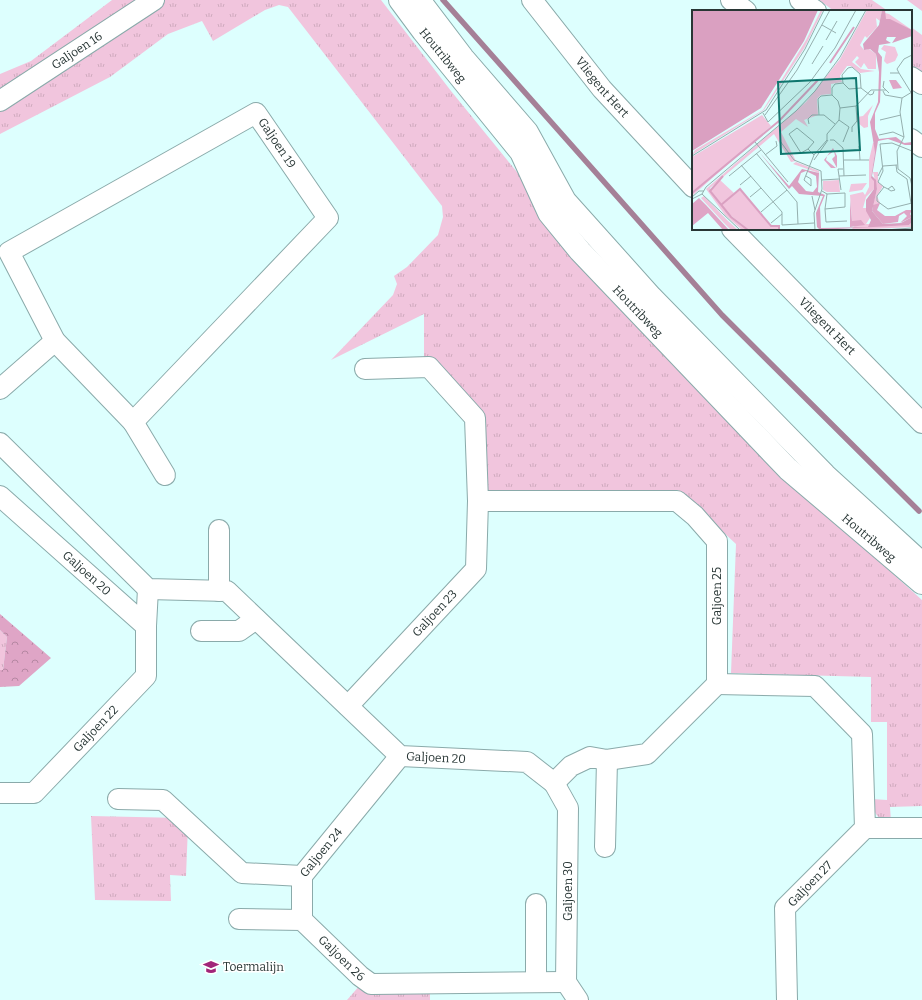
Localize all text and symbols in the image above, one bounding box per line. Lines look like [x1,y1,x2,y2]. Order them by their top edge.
inset map [692,10,912,230]
street label: Houtribweg [416,25,469,86]
street label: Galjoen 16 [49,29,105,72]
street label: Vliegent Hert [573,54,632,121]
street label: Galjoen 19 [255,115,299,171]
street label: Houtribweg [610,283,666,340]
street label: Vliegent Hert [796,294,859,358]
street label: Houtribweg [839,511,899,565]
street label: Galjoen 20 [60,548,114,598]
street label: Galjoen 25 [710,567,724,625]
street label: Galjoen 23 [409,587,460,640]
street label: Galjoen 22 [70,703,121,755]
street label: Galjoen 20 [406,749,466,766]
street label: Galjoen 24 [297,825,345,880]
street label: Galjoen 27 [785,858,835,910]
street label: Galjoen 30 [561,861,575,921]
street label: Galjoen 26 [315,933,367,984]
school or university icon: Toermalijn [202,958,220,976]
place label: Toermalijn [223,960,284,974]

